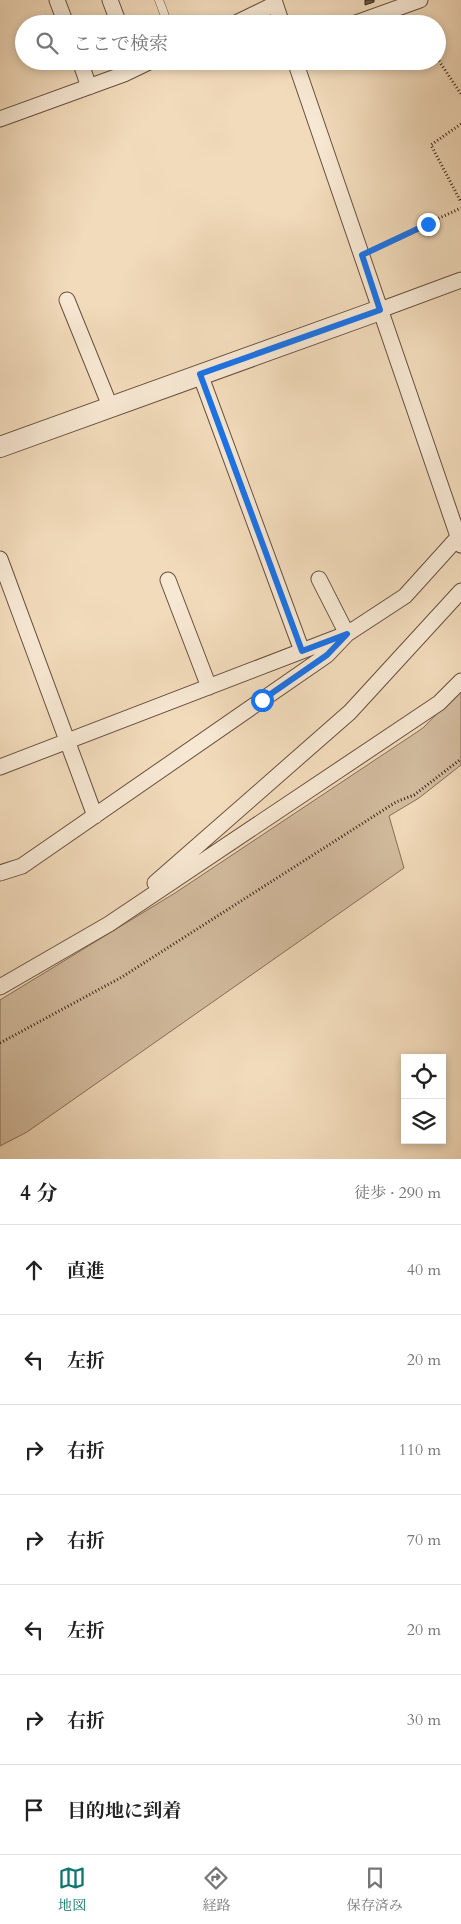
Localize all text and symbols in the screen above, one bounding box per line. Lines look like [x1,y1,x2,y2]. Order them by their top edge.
search box [15,15,446,70]
icon: search [33,29,61,57]
text: ここで検索 [73,31,168,57]
route end [417,213,440,236]
route start [251,689,274,712]
map controls [401,1054,446,1144]
button: locate [401,1054,446,1099]
button: layers [401,1099,446,1144]
text: 4 分 [20,1179,57,1208]
text: 徒歩 · 290 m [354,1182,441,1204]
icon: ahead [20,1256,48,1284]
text: 直進 [67,1258,105,1284]
text: 40 m [407,1259,441,1281]
icon: left [20,1346,48,1374]
text: 左折 [67,1348,105,1374]
text: 20 m [407,1349,441,1371]
icon: right [20,1436,48,1464]
text: 右折 [67,1438,105,1464]
text: 110 m [399,1439,441,1461]
icon: right [20,1526,48,1554]
text: 右折 [67,1528,105,1554]
text: 70 m [407,1529,441,1551]
icon: left [20,1616,48,1644]
text: 左折 [67,1618,105,1644]
text: 20 m [407,1619,441,1641]
icon: right [20,1706,48,1734]
text: 右折 [67,1708,105,1734]
text: 30 m [407,1709,441,1731]
icon: arrive [20,1796,48,1824]
text: 目的地に到着 [67,1798,181,1824]
tab: 地図 [58,1864,86,1915]
tab: 経路 [202,1864,230,1915]
tab: 保存済み [347,1864,403,1915]

